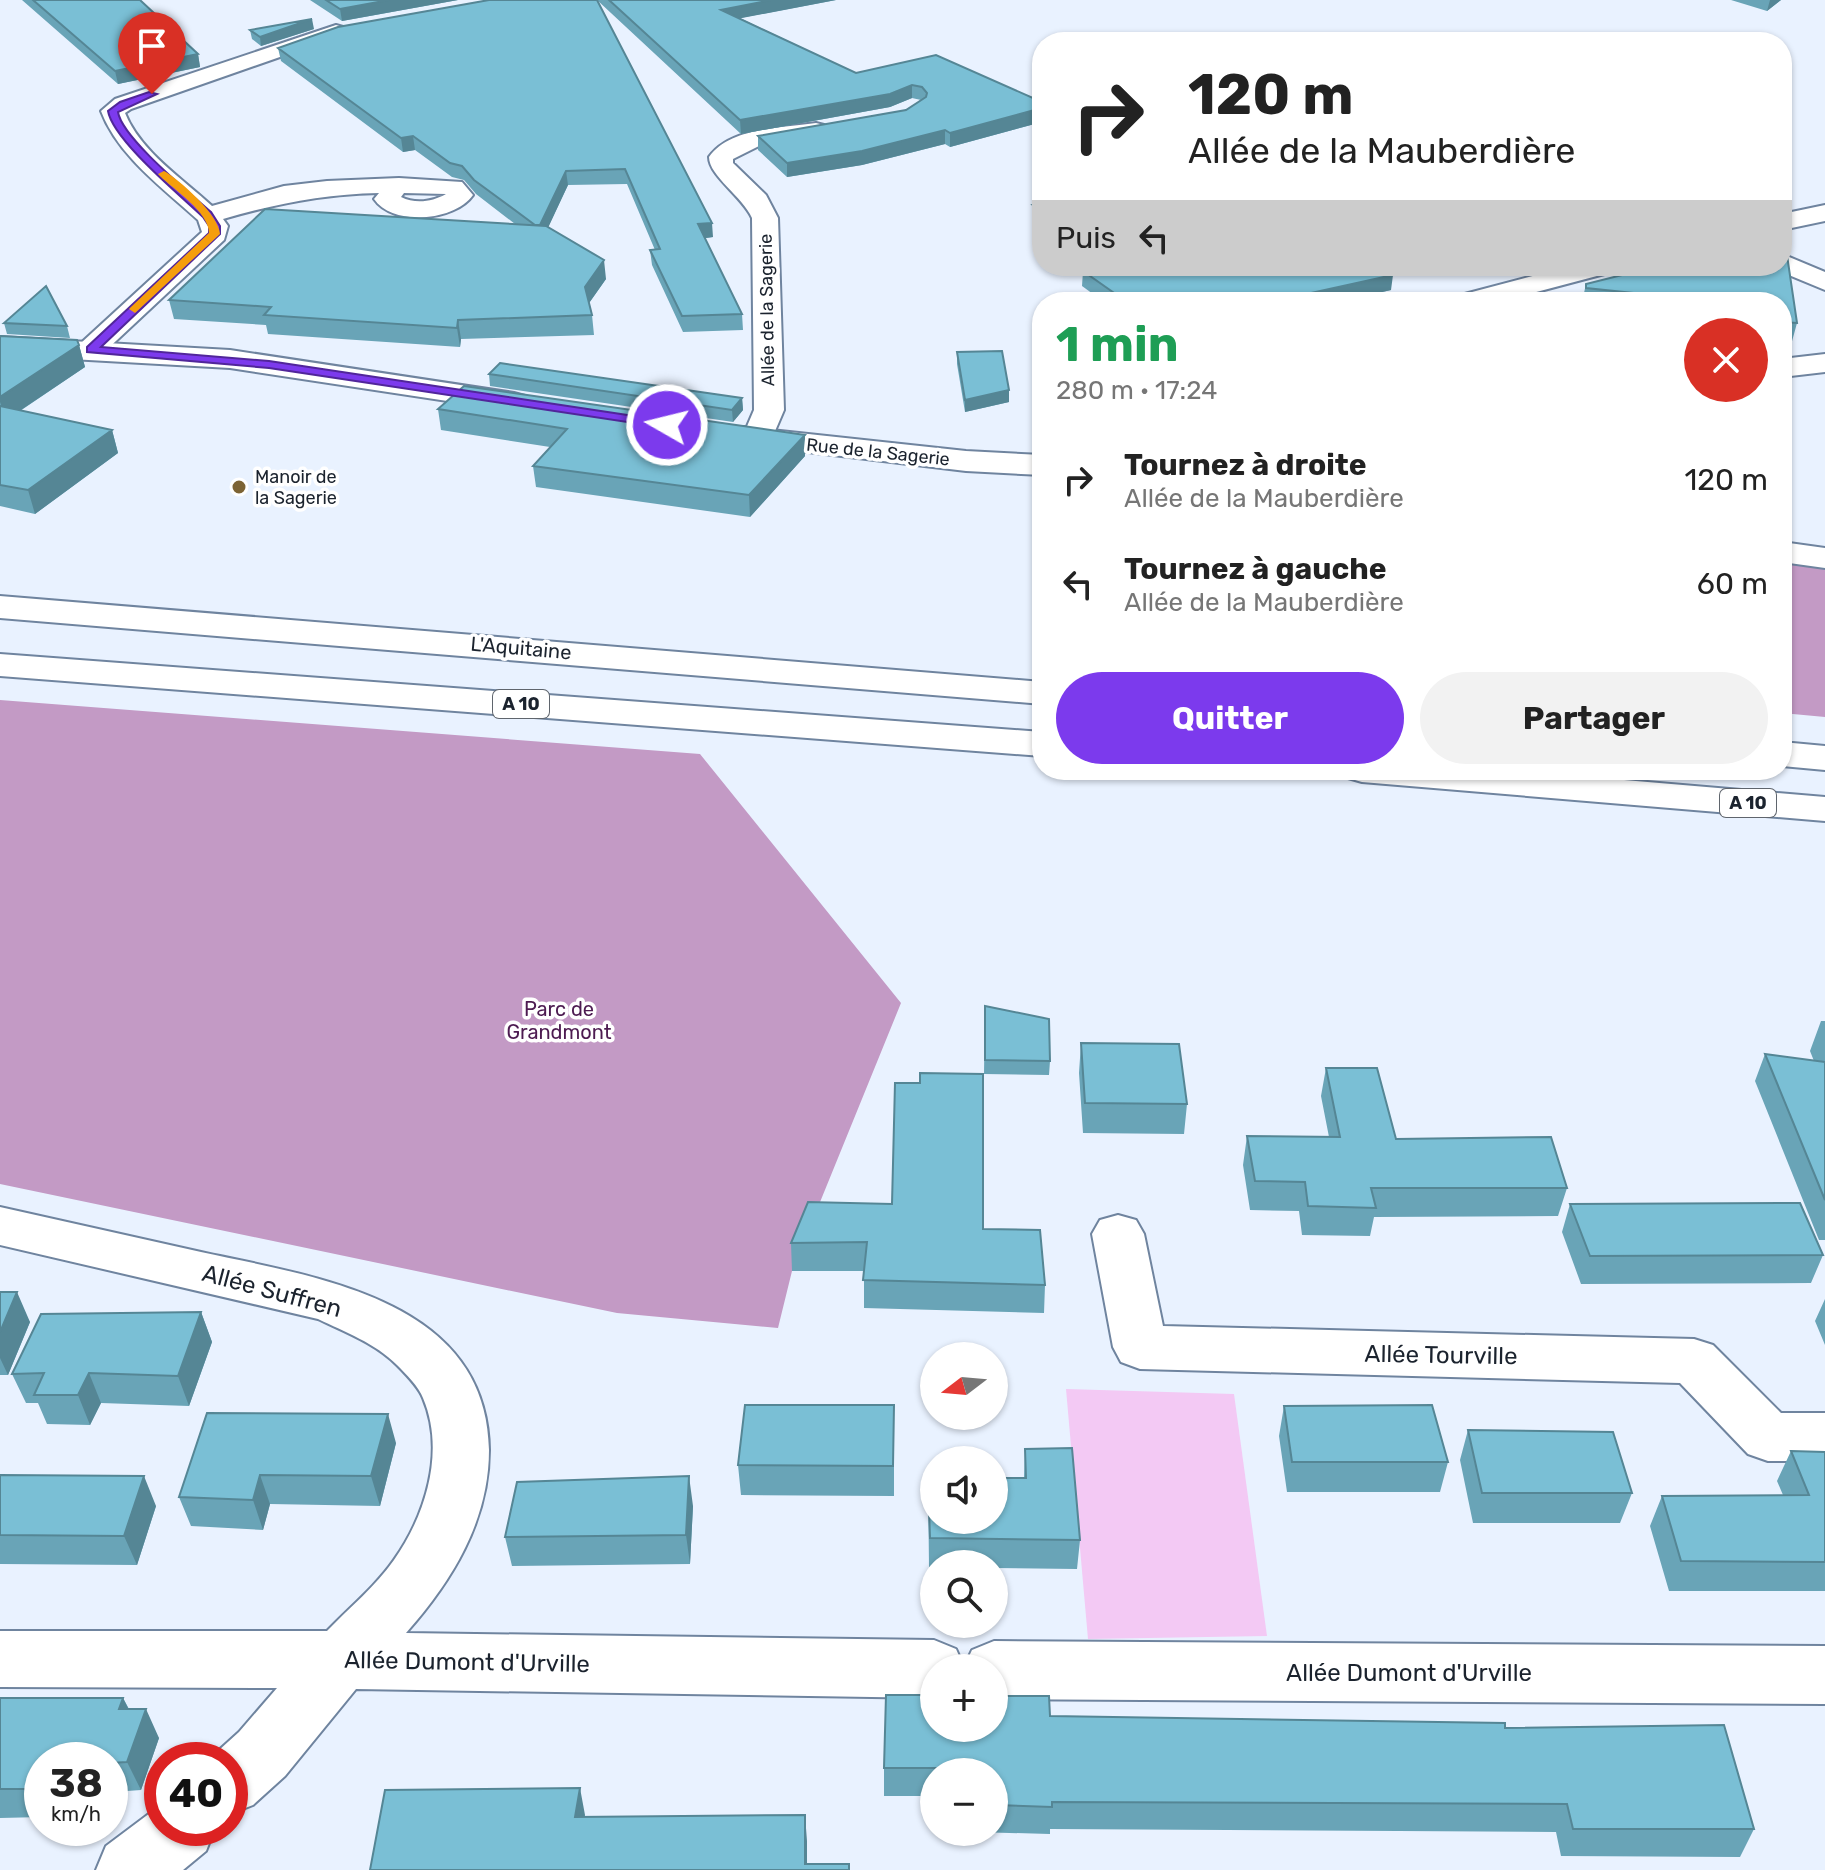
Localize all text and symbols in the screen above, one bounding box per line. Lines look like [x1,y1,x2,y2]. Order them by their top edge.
pin [118,12,186,94]
icon: arrive [130,24,174,68]
text: 120 m [1188,62,1354,128]
icon: right [1056,64,1160,168]
text: Allée de la Mauberdière [1188,129,1575,172]
icon: left [1132,216,1176,260]
text: Puis [1056,220,1116,256]
street label: Allée de la Sagerie [755,234,779,386]
text: 1 min [1056,316,1179,373]
button: close [1684,318,1768,402]
text: 280 m · 17:24 [1056,375,1217,406]
position arrow [625,383,709,467]
street label: Rue de la Sagerie [805,434,951,470]
text: Tournez à droite [1124,447,1367,483]
icon: right [1056,458,1100,502]
text: 120 m [1684,462,1768,498]
place label: Manoir de la Sagerie [255,466,337,509]
marker: Manoir de la Sagerie [230,478,248,496]
text: Allée de la Mauberdière [1124,483,1404,514]
text: Tournez à gauche [1124,551,1387,587]
icon: left [1056,562,1100,606]
text: 60 m [1697,566,1768,602]
text: Allée de la Mauberdière [1124,587,1404,618]
street label: L'Aquitaine [470,632,572,664]
button: Quitter [1056,672,1404,764]
button: Partager [1420,672,1768,764]
road number: A 10 [493,690,549,718]
road number: A 10 [1720,789,1776,817]
park label: Parc de Grandmont [506,997,612,1044]
street label: Allée Suffren [199,1259,345,1323]
street label: Allée Tourville [1364,1340,1518,1370]
north arrow [920,1342,1008,1430]
map controls [920,1342,1008,1846]
button: sound [920,1446,1008,1534]
button: search [920,1550,1008,1638]
street label: Allée Dumont d'Urville [344,1646,590,1678]
button: + [920,1654,1008,1742]
street label: Allée Dumont d'Urville [1286,1659,1532,1687]
speed limit sign: 40 [144,1742,248,1846]
button: − [920,1758,1008,1846]
text: 38 [49,1760,103,1807]
text: km/h [51,1802,101,1826]

